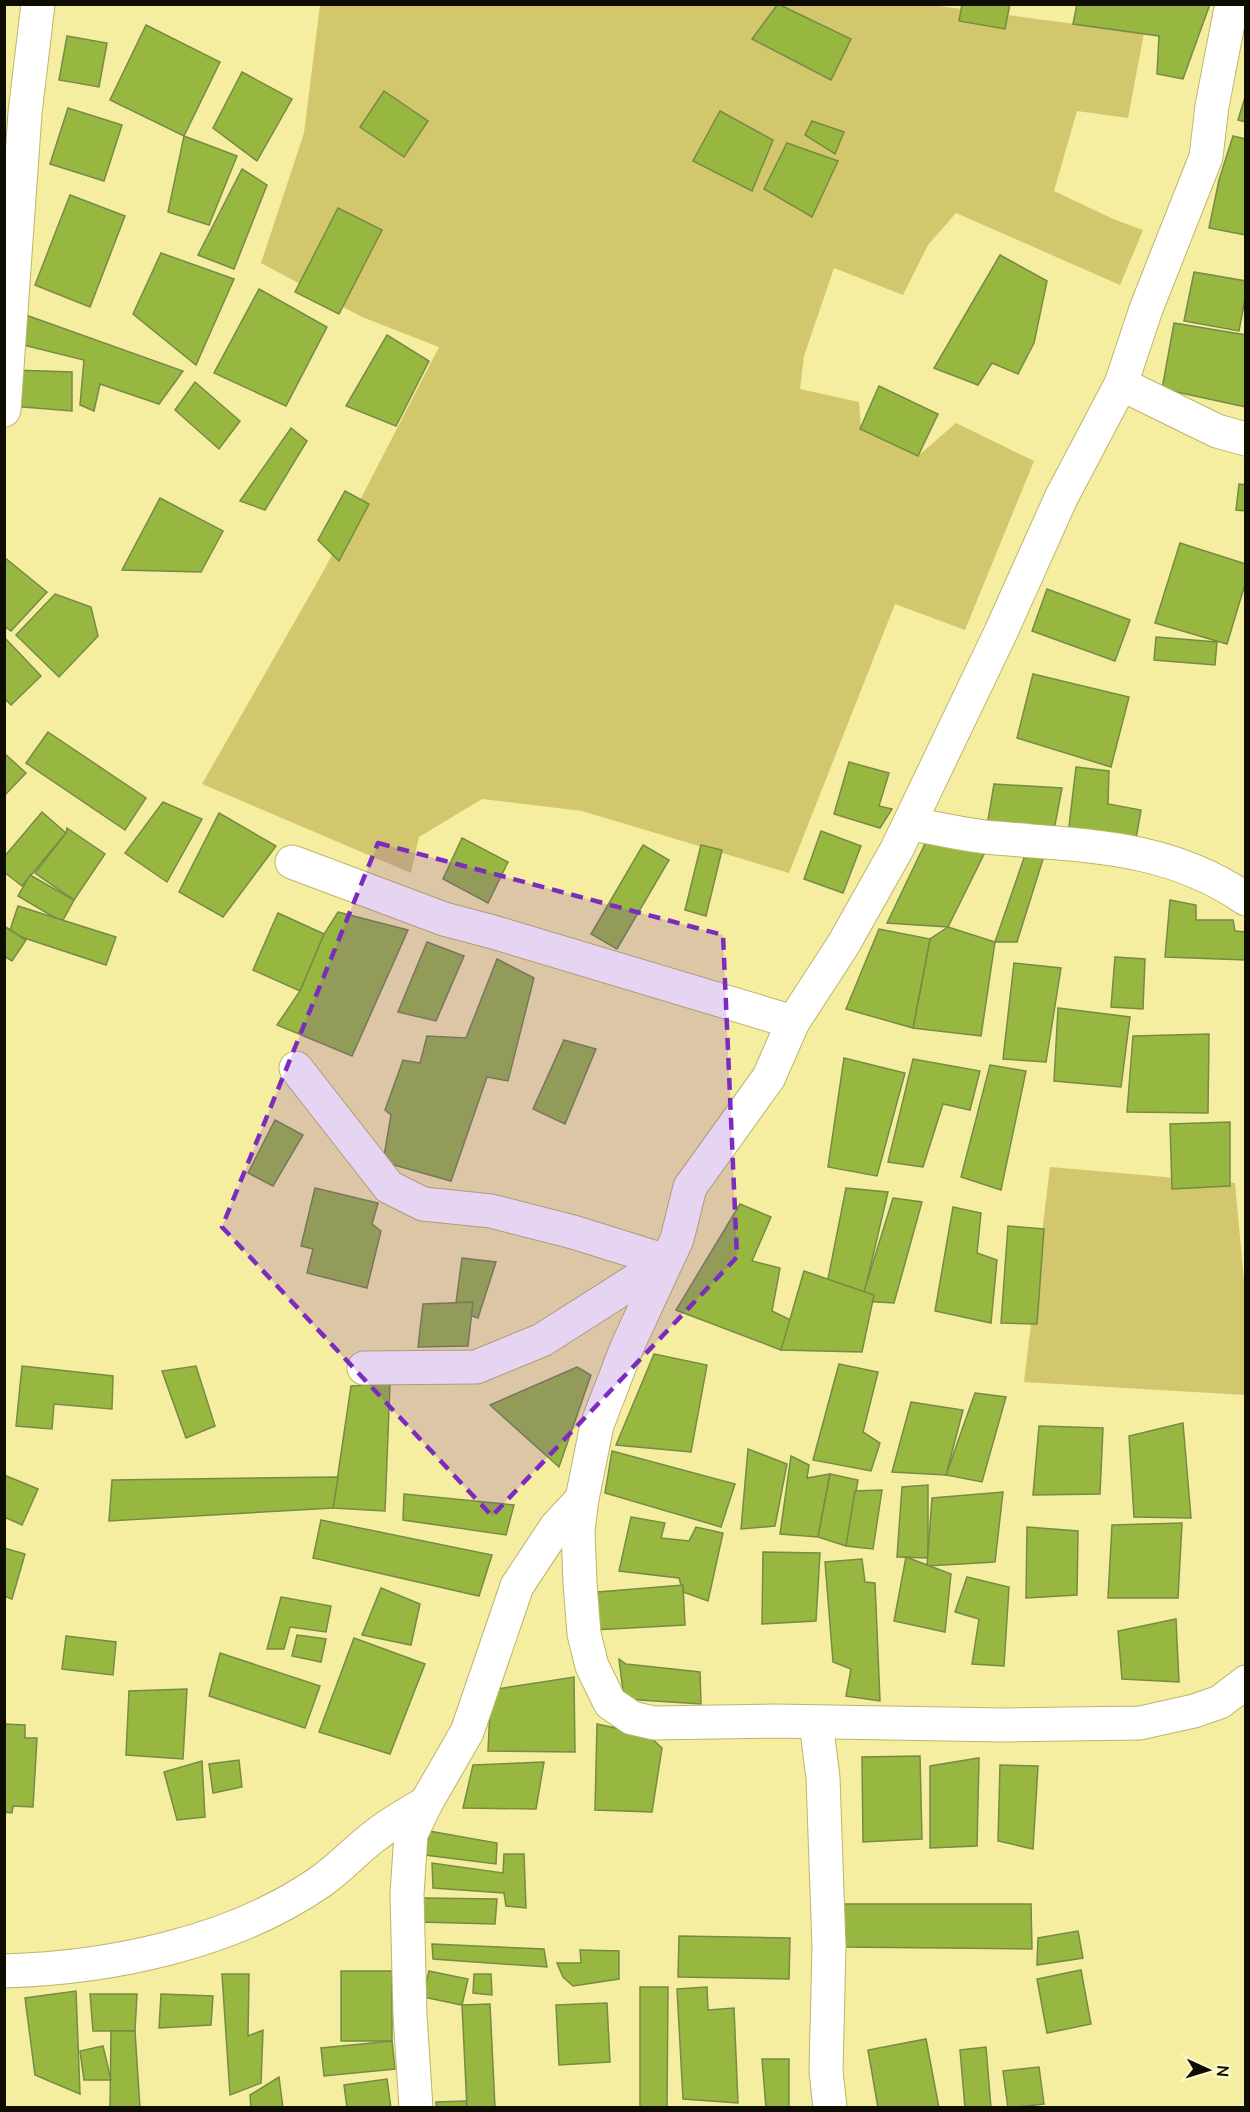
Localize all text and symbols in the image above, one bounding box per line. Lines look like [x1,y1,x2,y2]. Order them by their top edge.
north arrow [1178,2040,1238,2100]
text: N [1212,2065,1234,2078]

